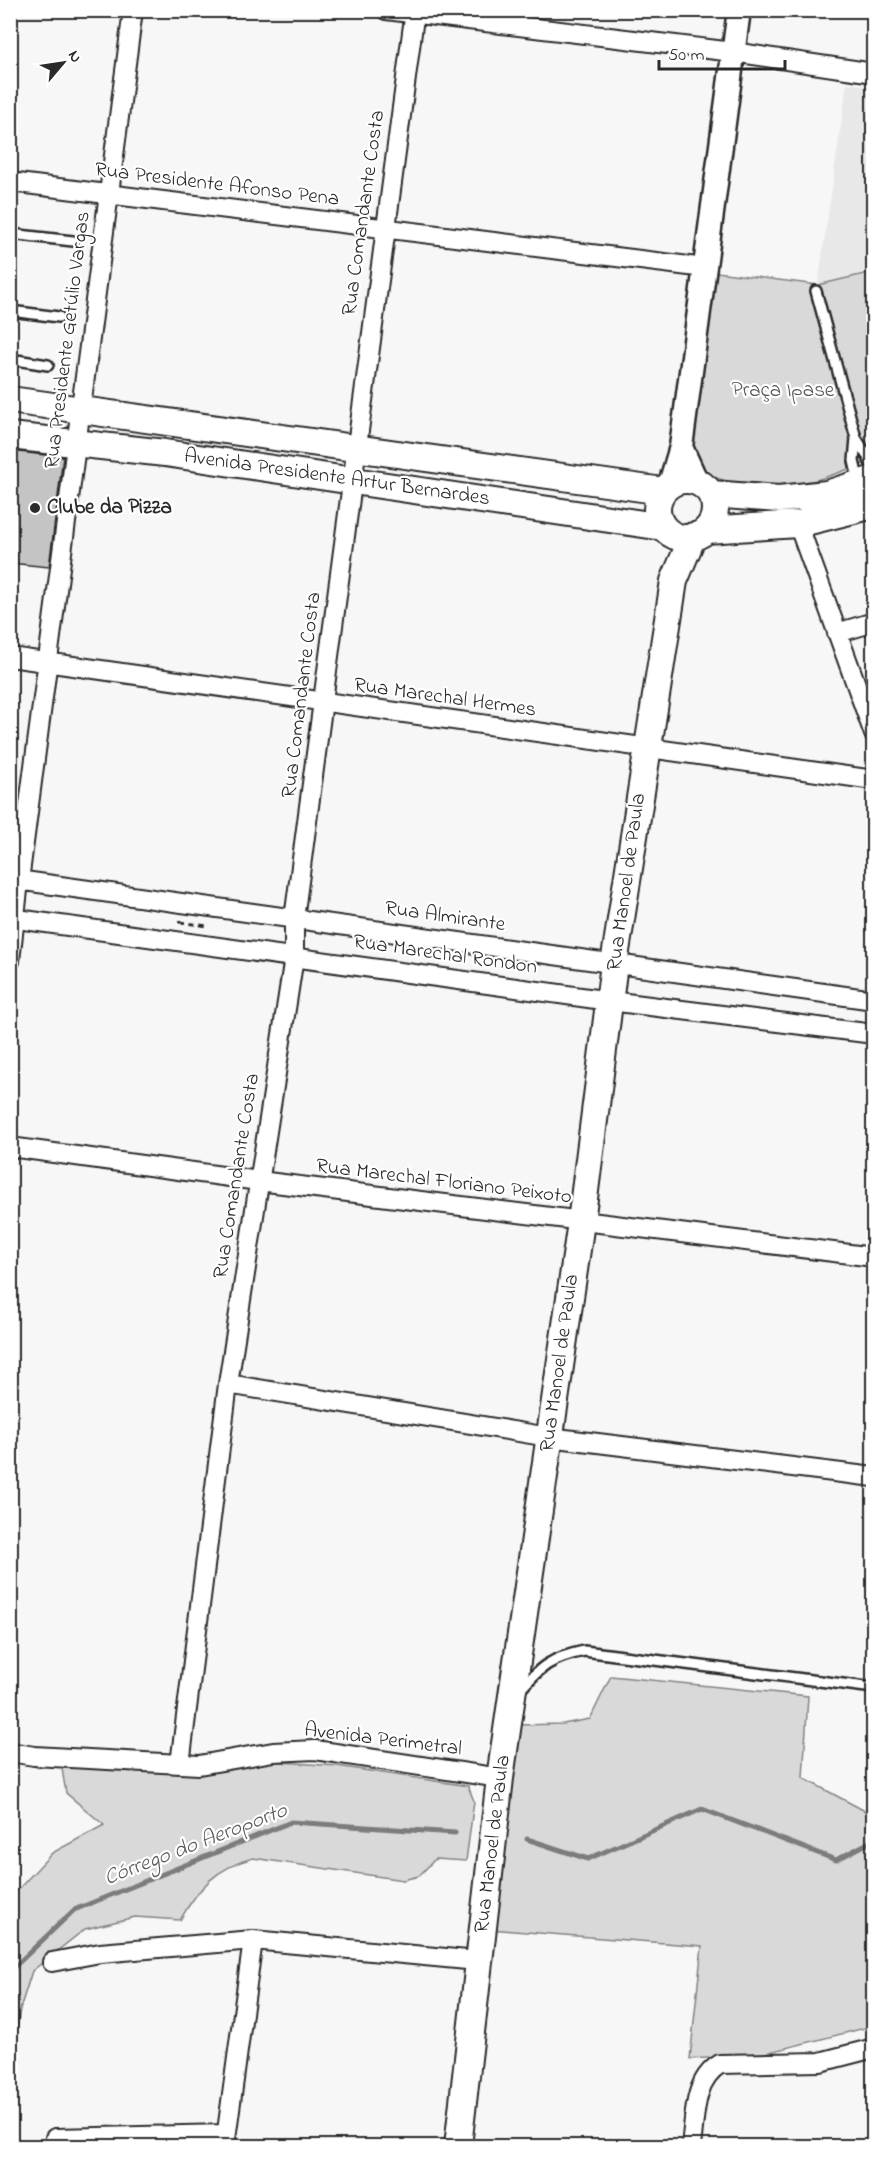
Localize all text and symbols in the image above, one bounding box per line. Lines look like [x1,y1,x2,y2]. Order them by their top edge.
north arrow [33,33,93,93]
scale bar [659,33,785,71]
text: 50 m [668,43,705,69]
text: N [61,46,88,67]
street label: Rua Comandante Costa [335,108,393,318]
street label: Rua Presidente Afonso Pena [93,155,341,215]
street label: Rua Presidente Getúlio Vargas [37,210,101,471]
park label: Praça Ipase [732,376,835,406]
street label: Avenida Presidente Artur Bernardes [182,442,492,514]
place label: Clube da Pizza [47,493,172,523]
marker: Clube da Pizza [28,501,42,515]
street label: Rua Comandante Costa [274,590,330,800]
street label: Rua Marechal Hermes [352,670,538,726]
street label: Rua Manoel de Paula [600,791,654,973]
street label: Rua Almirante [383,894,508,940]
street label: Rua Marechal Rondon [351,927,539,983]
street label: Rua Comandante Costa [206,1071,268,1281]
street label: Rua Marechal Floriano Peixoto [314,1151,574,1213]
street label: Rua Manoel de Paula [533,1272,587,1454]
street label: Avenida Perimetral [303,1715,463,1765]
street label: Rua Manoel de Paula [467,1753,519,1935]
water label: Córrego do Aeroporto [100,1795,294,1895]

